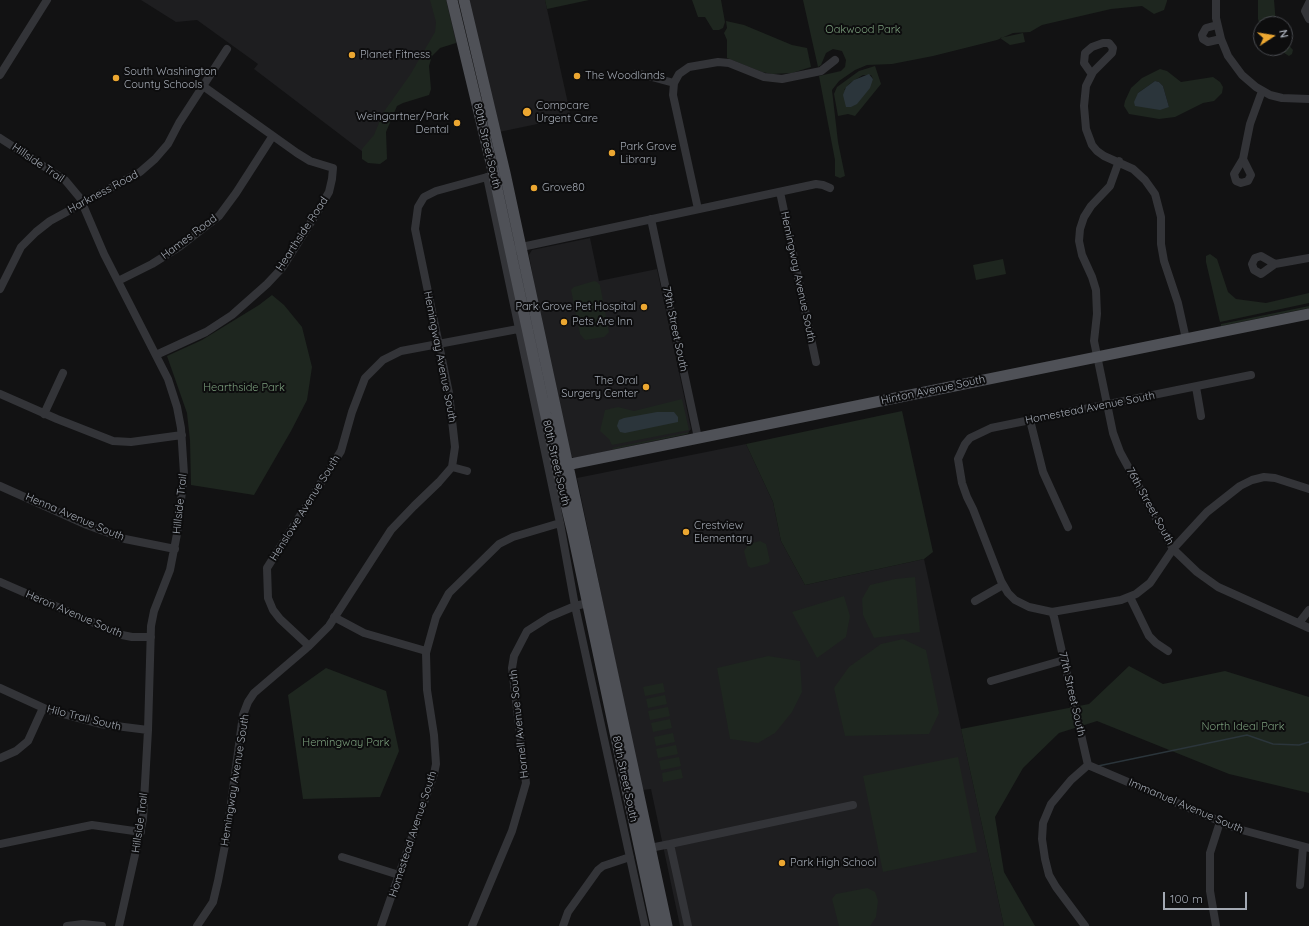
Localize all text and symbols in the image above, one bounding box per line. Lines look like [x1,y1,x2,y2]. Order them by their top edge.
north arrow [1253,16,1293,56]
park label: Oakwood Park [825,23,901,37]
text: N [1276,28,1291,39]
place label: Planet Fitness [360,48,430,62]
marker: Planet Fitness [347,50,357,60]
place label: South Washington County Schools [124,65,217,91]
place label: The Woodlands [585,69,665,83]
marker: The Woodlands [572,71,582,81]
marker: South Washington County Schools [111,73,121,83]
place label: Compcare Urgent Care [536,99,598,125]
street label: 80th Street South [471,102,503,190]
marker: Compcare Urgent Care [521,106,533,118]
place label: Weingartner/Park Dental [356,110,449,136]
marker: Weingartner/Park Dental [452,118,462,128]
place label: Park Grove Library [620,140,676,166]
street label: Hillside Trail [9,141,67,185]
marker: Park Grove Library [607,148,617,158]
street label: Harkness Road [66,168,140,216]
place label: Grove80 [542,181,585,195]
marker: Grove80 [529,183,539,193]
street label: Hearthside Road [273,194,331,274]
street label: Hemingway Avenue South [778,210,818,344]
street label: Hames Road [159,212,219,262]
street label: 79th Street South [660,285,690,373]
street label: Hemingway Avenue South [421,290,459,424]
place label: Park Grove Pet Hospital [515,300,636,314]
marker: Park Grove Pet Hospital [639,302,649,312]
place label: Pets Are Inn [572,315,633,329]
marker: Pets Are Inn [559,317,569,327]
street label: Hinton Avenue South [880,373,986,407]
place label: The Oral Surgery Center [561,374,638,400]
park label: Hearthside Park [203,381,285,395]
marker: The Oral Surgery Center [641,382,651,392]
street label: Homestead Avenue South [1024,389,1156,427]
street label: 80th Street South [540,419,572,507]
street label: Henslowe Avenue South [267,453,343,563]
street label: 76th Street South [1123,465,1177,547]
street label: Hillside Trail [170,473,190,535]
street label: Henna Avenue South [24,490,126,544]
place label: Crestview Elementary [694,519,752,545]
marker: Crestview Elementary [681,527,691,537]
street label: Heron Avenue South [24,588,124,640]
street label: 77th Street South [1056,650,1088,738]
street label: Hornell Avenue South [507,669,531,779]
street label: Hilo Trail South [46,702,122,734]
street label: Hemingway Avenue South [218,713,252,847]
park label: North Ideal Park [1201,720,1285,734]
street label: 80th Street South [609,735,641,823]
park label: Hemingway Park [302,736,390,750]
street label: Homestead Avenue South [386,769,440,899]
street label: Immanuel Avenue South [1127,776,1245,836]
street label: Hillside Trail [129,792,151,854]
place label: Park High School [790,856,877,870]
marker: Park High School [777,858,787,868]
scale bar [1165,884,1249,910]
text: 100 m [1170,891,1203,906]

